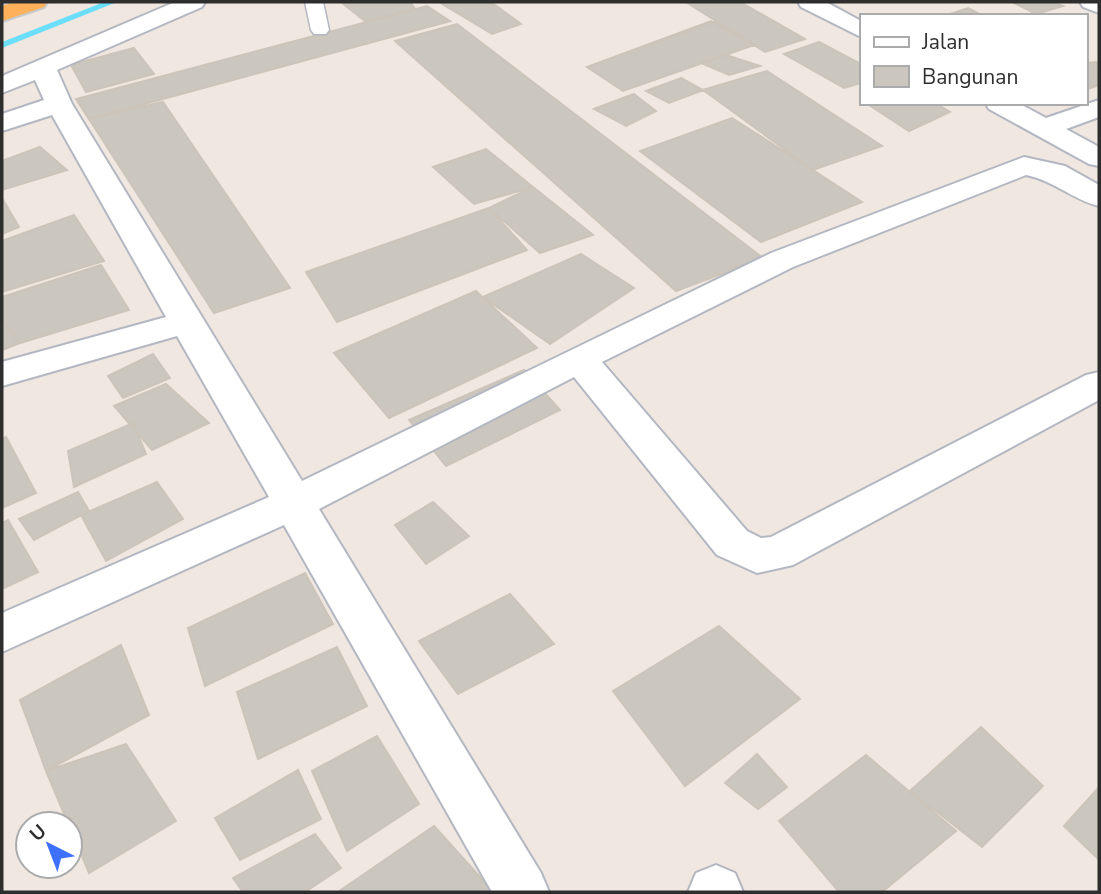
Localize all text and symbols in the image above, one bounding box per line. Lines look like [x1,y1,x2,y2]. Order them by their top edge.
legend [860,14,1087,105]
text: Jalan [921,28,969,56]
text: Bangunan [922,63,1018,91]
north arrow [14,810,84,880]
text: U [24,819,52,847]

